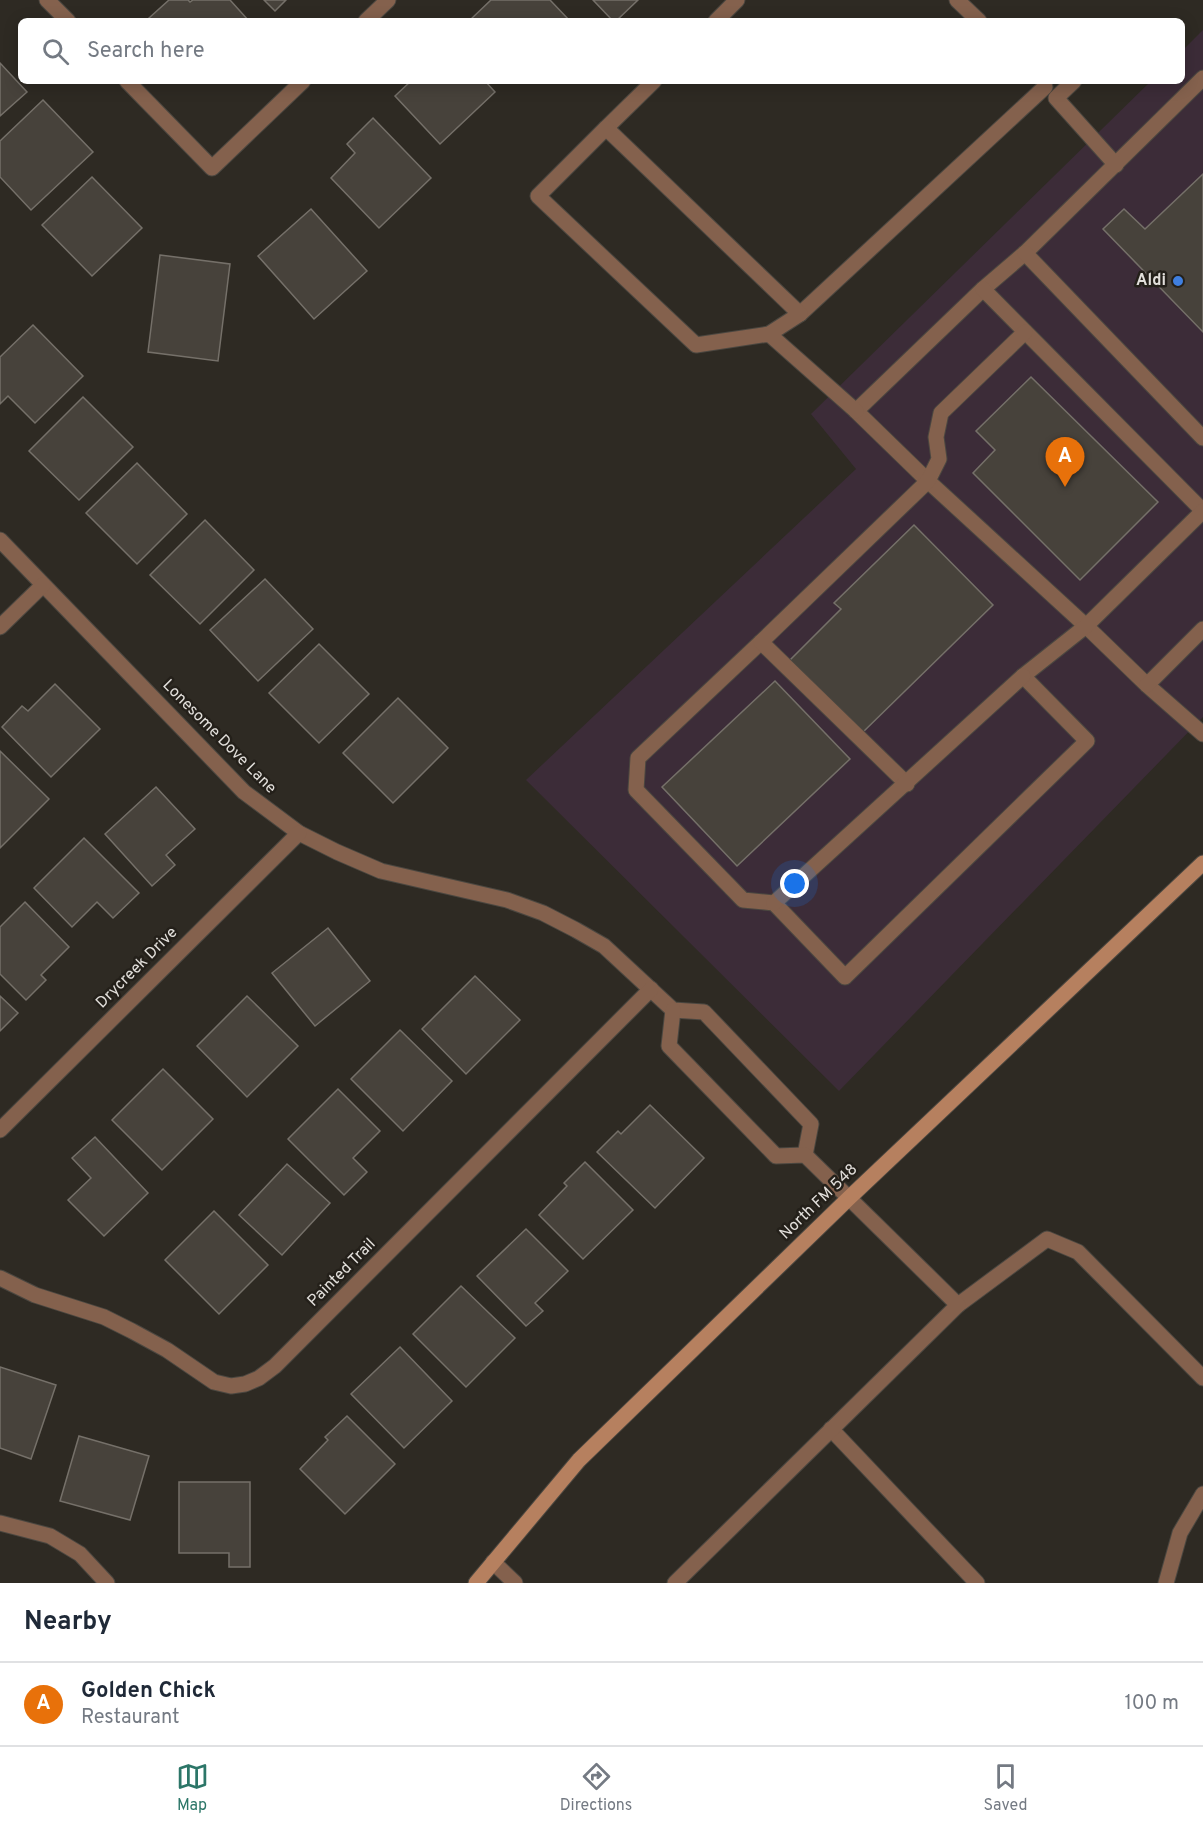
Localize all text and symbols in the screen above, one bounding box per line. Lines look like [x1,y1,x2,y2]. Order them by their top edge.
search box [18,18,1185,84]
icon: search [39,35,72,68]
text: Search here [87,38,205,65]
place label: Aldi [1136,271,1166,291]
marker: Aldi [1171,274,1185,288]
pin: A [1046,438,1084,487]
street label: Lonesome Dove Lane [158,676,280,798]
your location [780,869,809,898]
street label: Drycreek Drive [92,923,182,1013]
street label: North FM 548 [776,1160,862,1244]
street label: Painted Trail [304,1235,380,1311]
text: Nearby [24,1606,112,1639]
text: Golden Chick [81,1678,216,1705]
text: A [36,1691,51,1717]
text: 100 m [1124,1691,1179,1717]
text: Restaurant [81,1705,180,1731]
tab: Map [176,1760,209,1816]
tab: Directions [560,1760,632,1816]
tab: Saved [983,1760,1027,1816]

